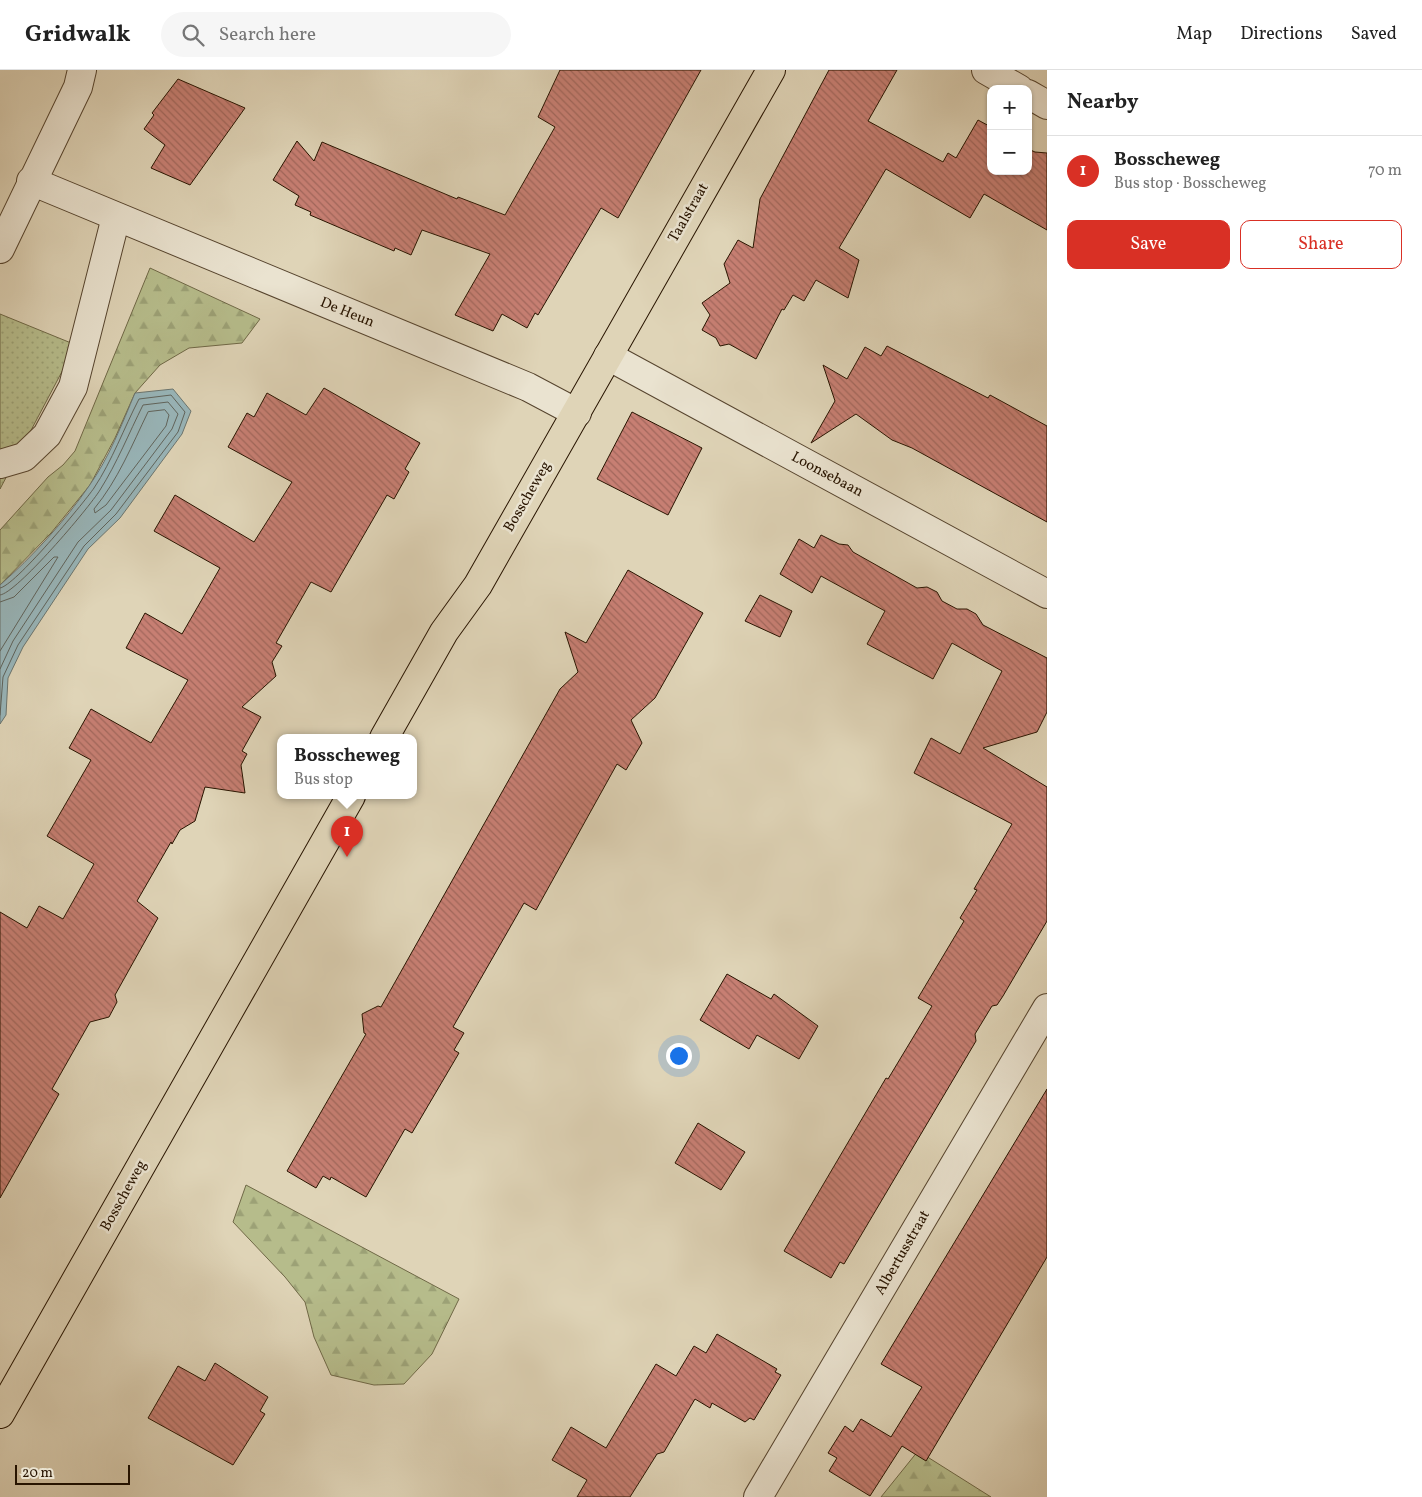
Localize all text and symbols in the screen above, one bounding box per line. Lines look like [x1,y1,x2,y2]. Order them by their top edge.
search box [161,12,511,57]
text: Gridwalk [25,18,131,52]
icon: search [179,21,207,49]
text: Search here [219,22,316,48]
text: Map [1176,22,1212,47]
text: Directions [1240,22,1323,47]
text: Saved [1351,22,1397,47]
map controls [987,85,1032,175]
button: + [987,85,1032,130]
text: Nearby [1067,88,1138,117]
button: − [987,130,1032,175]
text: Bosscheweg [1114,147,1220,173]
text: 1 [1080,160,1086,182]
text: 70 m [1368,160,1402,182]
text: Bus stop · Bosscheweg [1114,173,1266,195]
street label: Taalstraat [664,179,714,247]
button: Save [1067,220,1230,269]
button: Share [1240,220,1402,269]
street label: De Heun [317,293,377,333]
street label: Loonsebaan [787,447,867,503]
street label: Bosscheweg [499,457,557,536]
popup [277,734,417,799]
text: Bosscheweg [294,743,400,769]
text: Bus stop [294,769,353,791]
pin: 1 [331,816,363,857]
your location [666,1043,692,1069]
street label: Bosscheweg [96,1156,152,1235]
street label: Albertusstraat [870,1207,936,1299]
scale bar [15,1462,130,1485]
text: 20 m [22,1464,53,1483]

